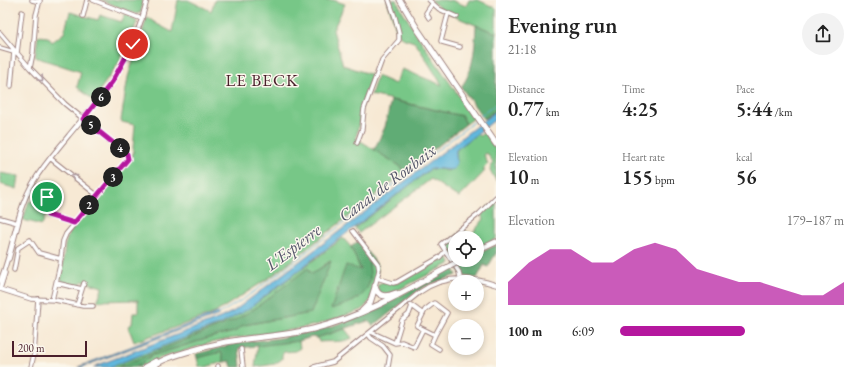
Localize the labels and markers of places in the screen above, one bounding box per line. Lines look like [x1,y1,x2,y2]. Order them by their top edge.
pin [116,27,150,61]
pin: 6 [91,87,111,107]
pin: 5 [81,115,101,135]
pin: 4 [110,138,130,158]
pin: 3 [103,167,123,187]
pin [30,180,64,214]
pin: 2 [79,195,99,215]

